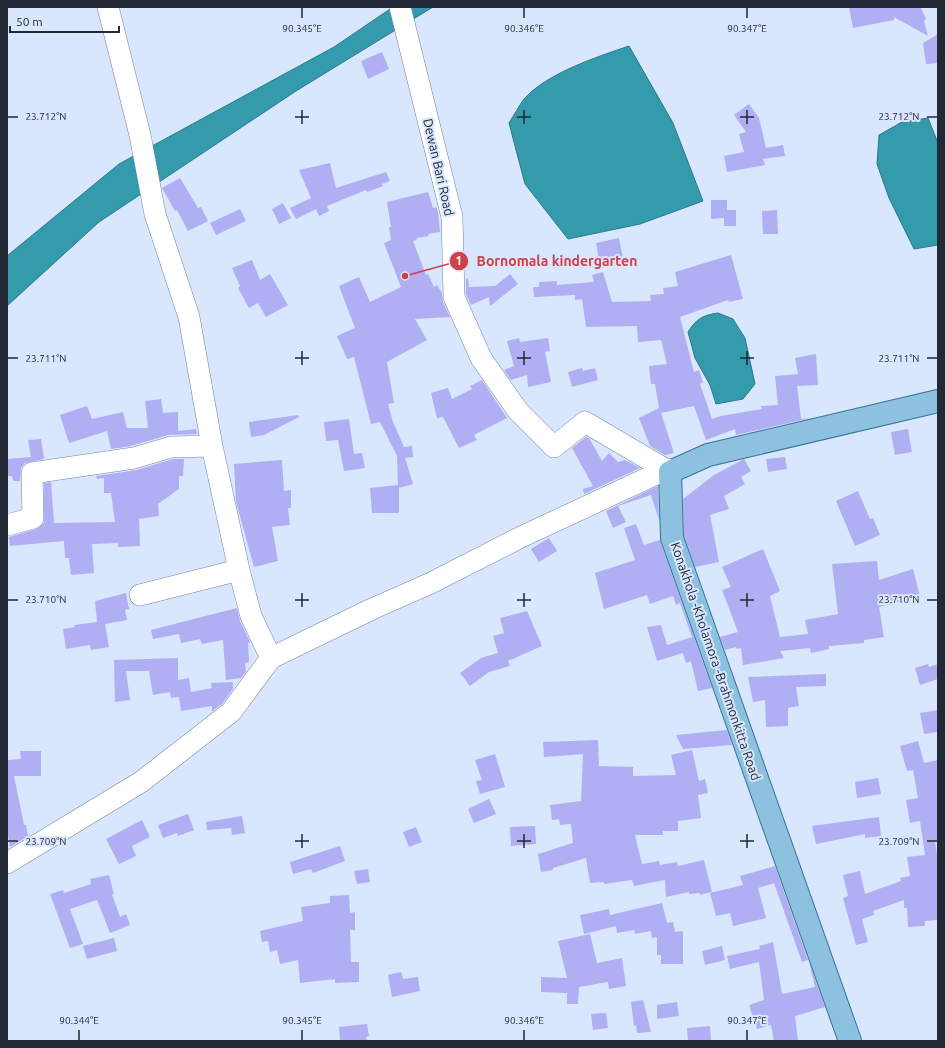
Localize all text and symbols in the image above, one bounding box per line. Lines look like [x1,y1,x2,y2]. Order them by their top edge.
scale bar [10,8,119,34]
text: 50 m [16,15,43,28]
text: 90.345°E [282,23,322,34]
text: 90.346°E [504,23,544,34]
text: 90.347°E [727,23,767,34]
text: 23.712°N [25,111,67,122]
text: 23.712°N [878,111,920,122]
street label: Dewan Bari Road [421,117,457,217]
callout: Bornomala kindergarten [449,248,645,274]
text: Bornomala kindergarten [477,253,637,269]
text: 1 [456,254,462,267]
text: 23.711°N [25,353,67,364]
text: 23.711°N [878,353,920,364]
street label: Konakhola -Kholamora -Brahmonkitta Road [668,540,764,782]
text: 23.710°N [25,594,67,605]
text: 23.710°N [878,594,920,605]
text: 23.709°N [25,836,67,847]
text: 23.709°N [878,836,920,847]
text: 90.344°E [59,1015,99,1026]
text: 90.345°E [282,1015,322,1026]
text: 90.346°E [504,1015,544,1026]
text: 90.347°E [727,1015,767,1026]

